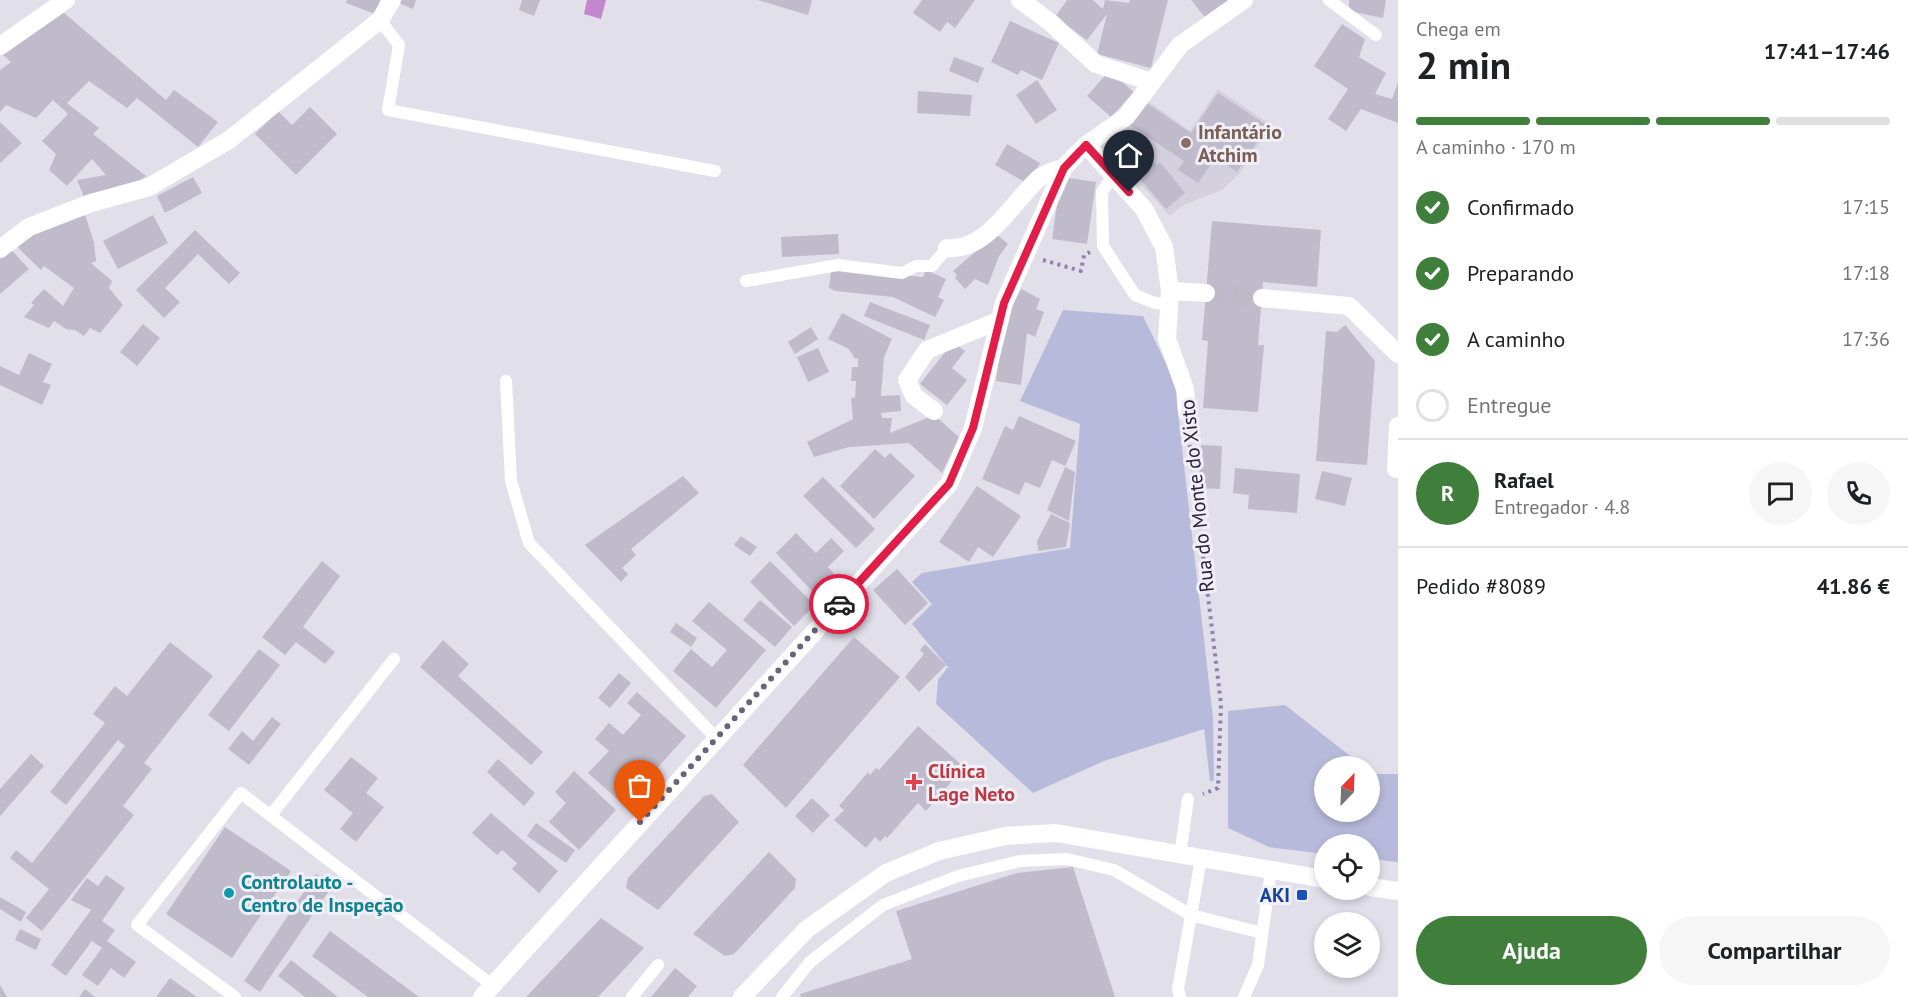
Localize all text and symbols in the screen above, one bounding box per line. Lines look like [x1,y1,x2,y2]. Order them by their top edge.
text: Chega em [1416,16,1501,42]
text: 17:41–17:46 [1764,37,1890,65]
text: 2 min [1416,39,1511,90]
place label: Infantário Atchim [1198,119,1282,168]
pin [1103,130,1154,192]
text: A caminho · 170 m [1416,134,1576,160]
marker: Infantário Atchim [1179,136,1193,150]
icon: home [1112,139,1145,172]
icon: check [1416,191,1449,224]
text: Confirmado [1467,193,1574,221]
text: 17:15 [1842,194,1890,220]
icon: check [1416,257,1449,290]
text: Preparando [1467,259,1574,287]
text: 17:18 [1842,260,1890,286]
icon: check [1416,323,1449,356]
text: A caminho [1467,325,1565,353]
text: 17:36 [1842,326,1890,352]
text: Entregue [1467,391,1552,419]
street label: Rua do Monte do Xisto [1174,398,1220,594]
button: chat [1749,462,1812,525]
button: phone [1827,462,1890,525]
text: Rafael [1494,466,1554,494]
text: R [1441,479,1454,507]
text: Entregador · 4.8 [1494,494,1630,520]
text: Pedido #8089 [1416,572,1546,600]
text: 41.86 € [1817,572,1890,600]
courier [809,574,869,634]
icon: car [823,588,856,621]
north arrow [1314,756,1380,822]
map controls [1314,756,1380,978]
place label: Clínica Lage Neto [928,758,1015,807]
pin [614,760,665,822]
icon: bag [623,769,656,802]
marker: Clínica Lage Neto [905,773,923,791]
button: locate [1314,834,1380,900]
place label: Controlauto - Centro de Inspeção [241,869,404,918]
place label: AKI [1260,882,1290,908]
marker: Controlauto - Centro de Inspeção [222,886,236,900]
marker: AKI [1295,888,1309,902]
button: layers [1314,912,1380,978]
button: Ajuda [1416,916,1647,985]
button: Compartilhar [1659,916,1890,985]

